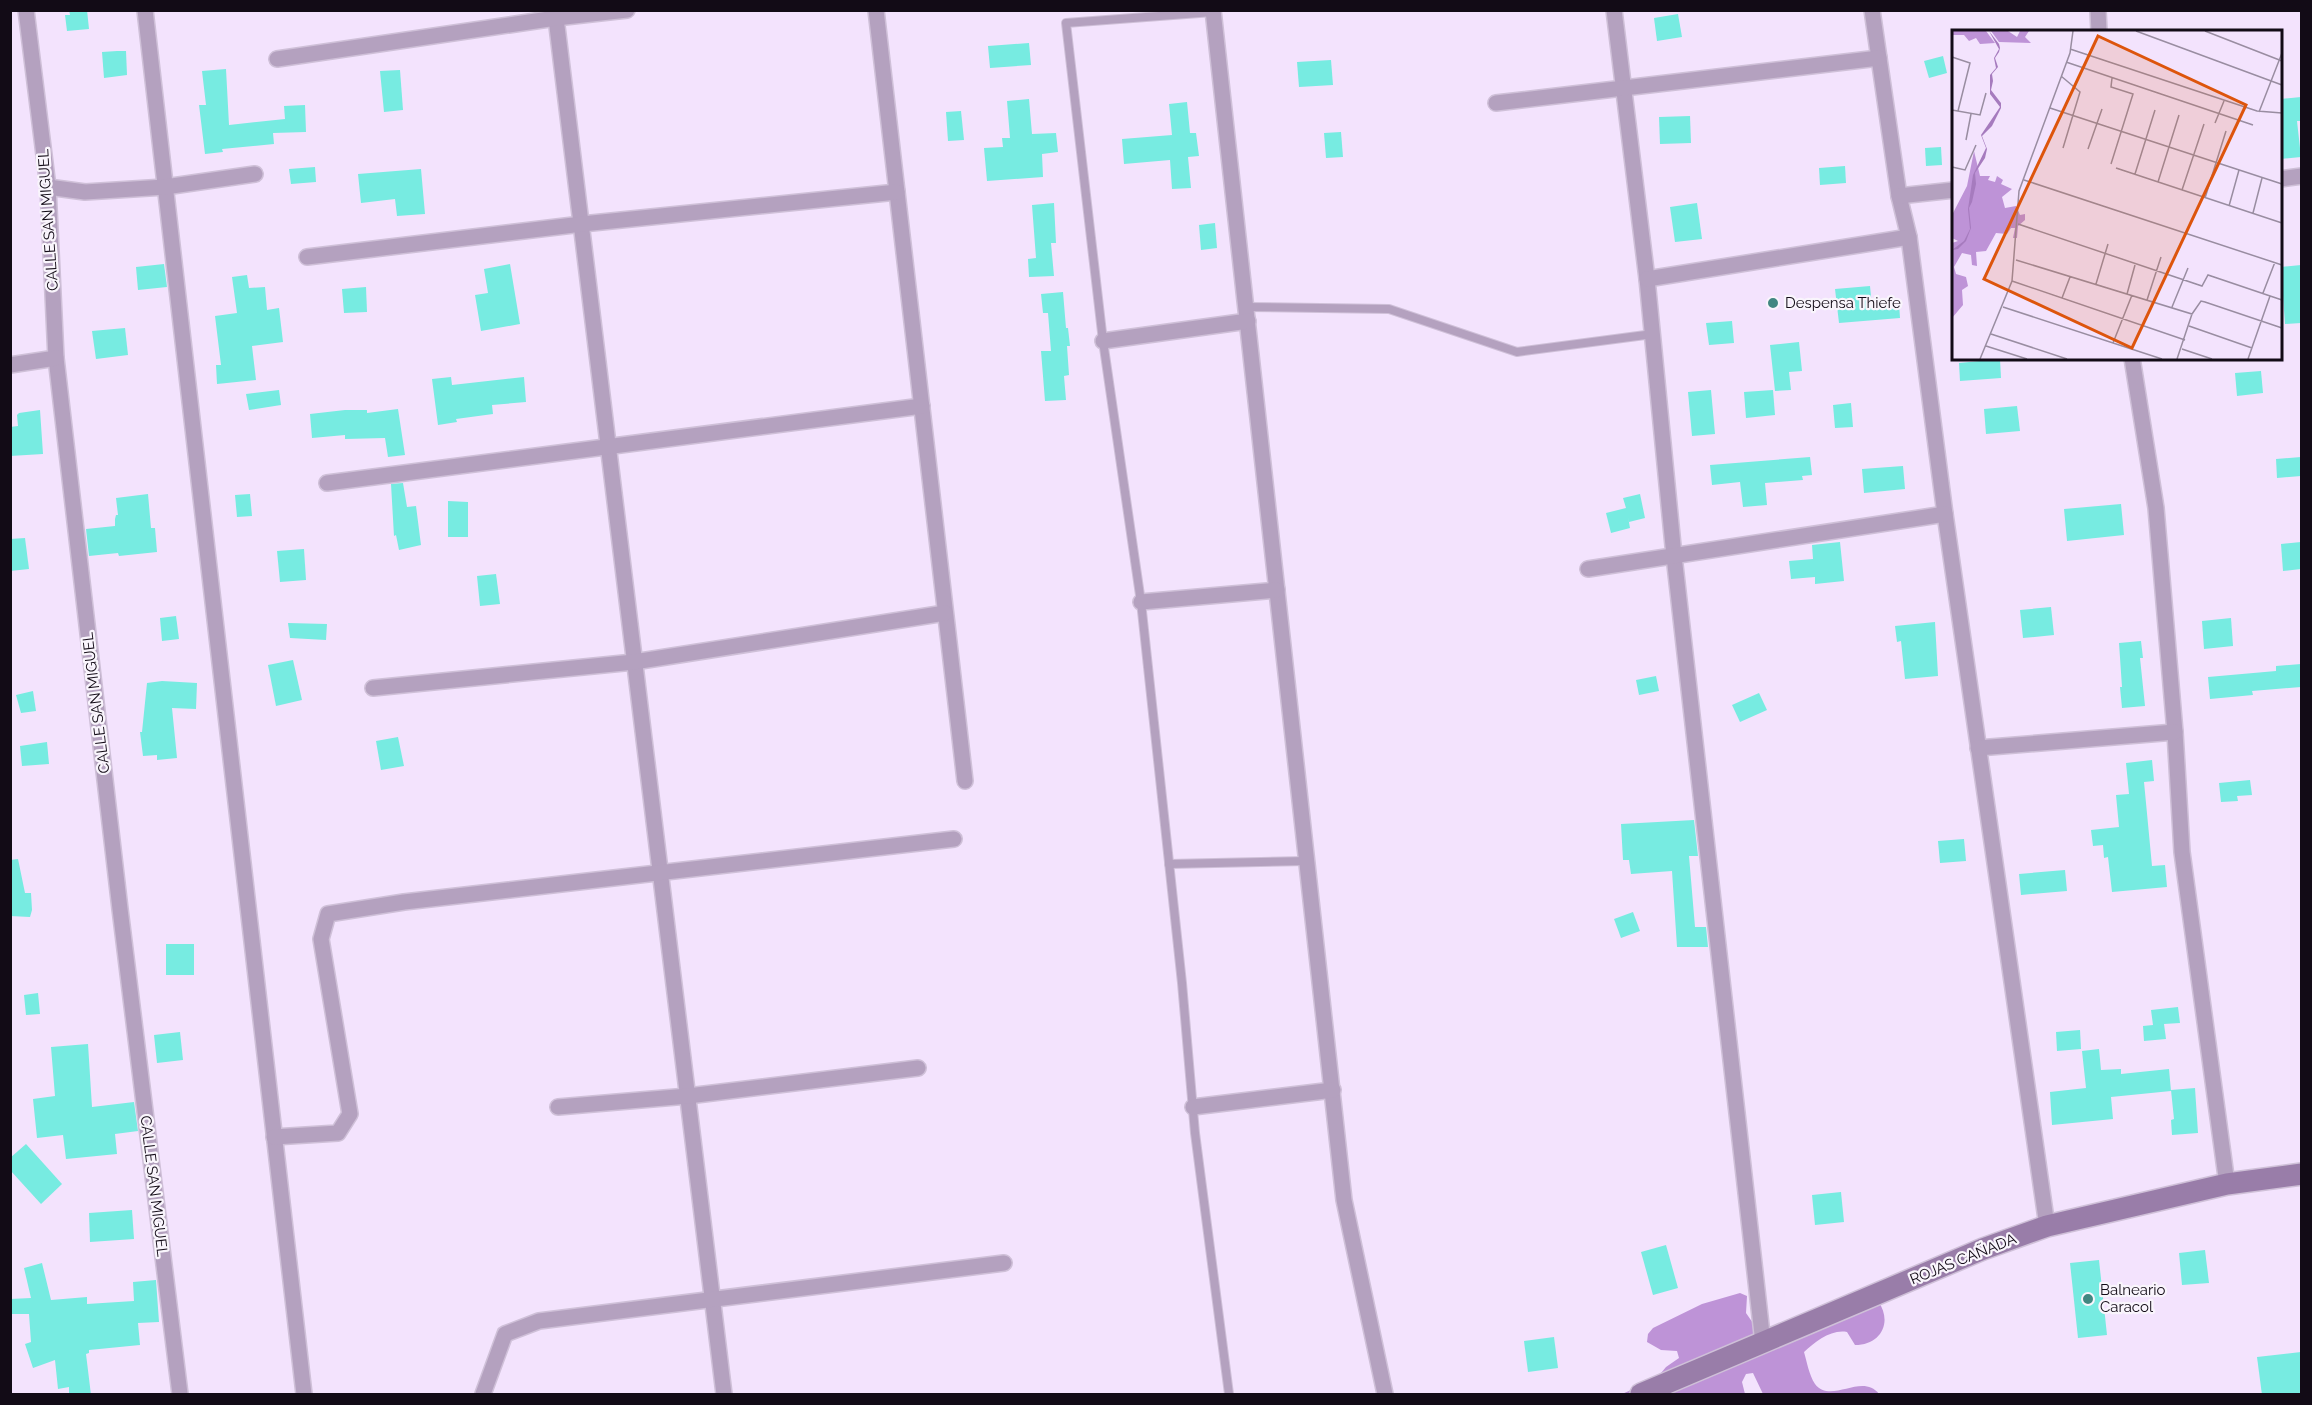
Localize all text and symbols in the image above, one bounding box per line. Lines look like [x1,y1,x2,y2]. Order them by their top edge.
inset map [1952,30,2282,360]
street label: CALLE SAN MIGUEL [34,148,62,291]
place label: Despensa Thiefe [1785,294,1901,312]
marker: Despensa Thiefe [1766,296,1780,310]
street label: CALLE SAN MIGUEL [78,631,114,775]
street label: CALLE SAN MIGUEL [136,1114,172,1258]
street label: ROJAS CAÑADA [1907,1229,2019,1289]
place label: Balneario Caracol [2100,1281,2166,1316]
marker: Balneario Caracol [2081,1292,2095,1306]

